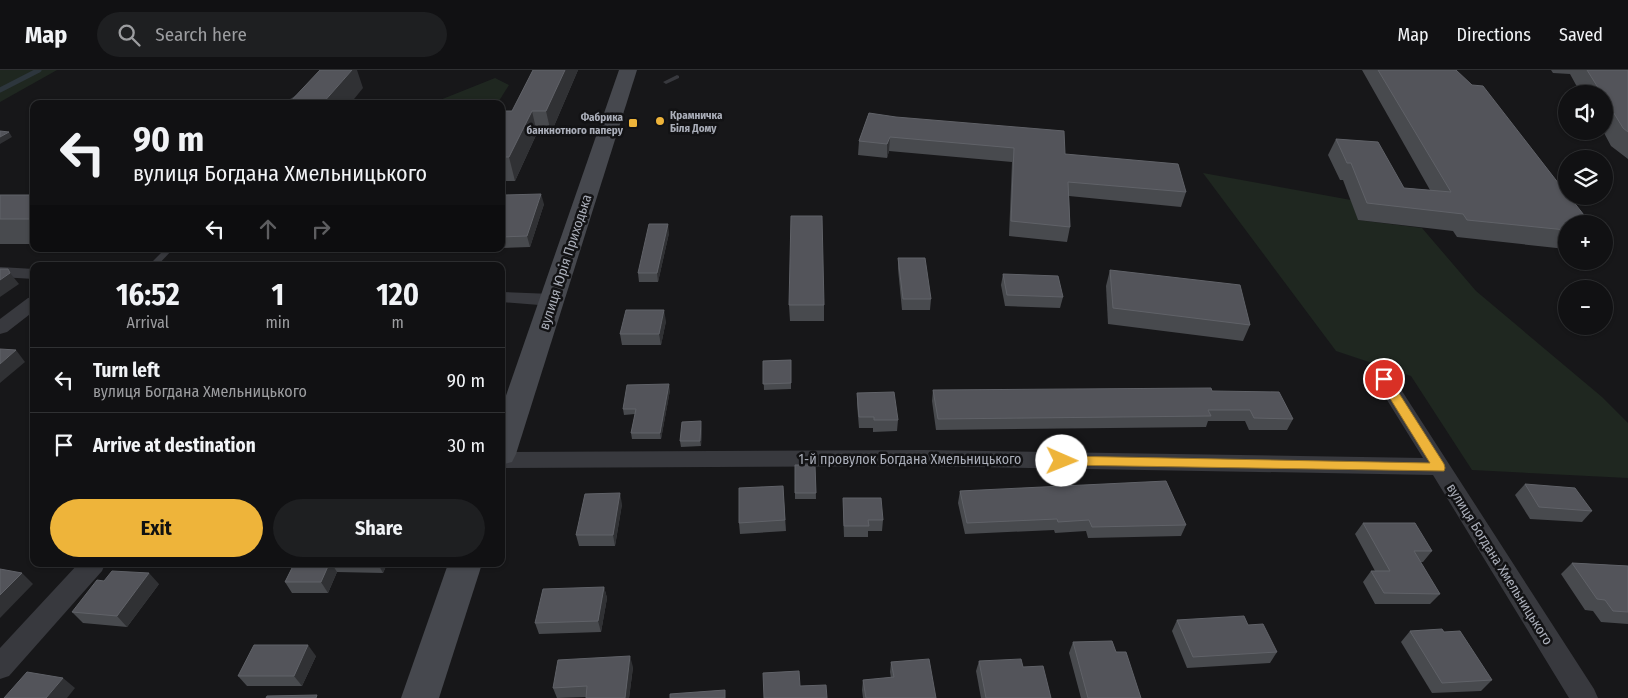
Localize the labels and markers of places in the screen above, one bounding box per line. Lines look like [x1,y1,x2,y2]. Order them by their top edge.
place label: Крамничка Біля Дому [670,109,723,135]
place label: Фабрика банкнотного паперу [527,111,624,137]
marker: Крамничка Біля Дому [654,115,666,127]
marker: Фабрика банкнотного паперу [627,117,639,129]
pin [1363,358,1405,400]

